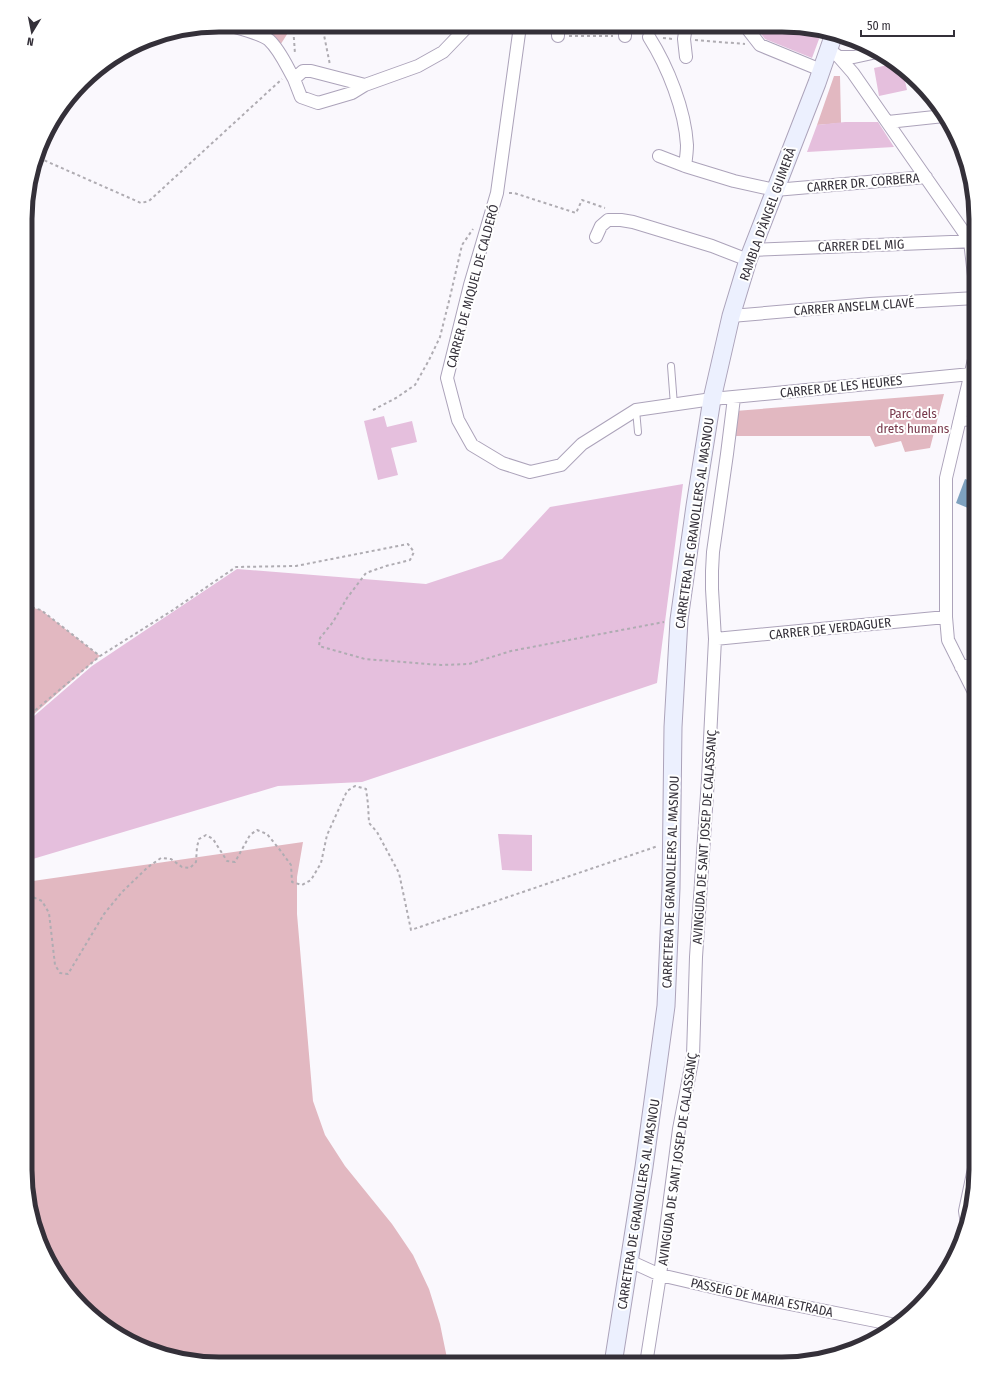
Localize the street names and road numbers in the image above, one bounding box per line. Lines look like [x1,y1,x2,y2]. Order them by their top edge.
street label: RAMBLA D'ÀNGEL GUIMERÀ [736,145,799,283]
street label: CARRER DR. CORBERA [806,170,920,195]
street label: CARRER DE MIQUEL DE CALDERÓ [443,203,502,370]
street label: CARRER DEL MIG [818,236,904,255]
street label: CARRER ANSELM CLAVÉ [793,295,915,318]
street label: CARRER DE LES HEURES [779,373,903,400]
street label: CARRETERA DE GRANOLLERS AL MASNOU [672,417,717,630]
street label: CARRER DE VERDAGUER [768,615,892,642]
street label: AVINGUDA DE SANT JOSEP DE CALASSANÇ [690,729,719,945]
street label: CARRETERA DE GRANOLLERS AL MASNOU [659,775,682,989]
street label: AVINGUDA DE SANT JOSEP DE CALASSANÇ [655,1051,700,1266]
street label: CARRETERA DE GRANOLLERS AL MASNOU [614,1098,663,1310]
street label: PASSEIG DE MARIA ESTRADA [689,1275,835,1320]

